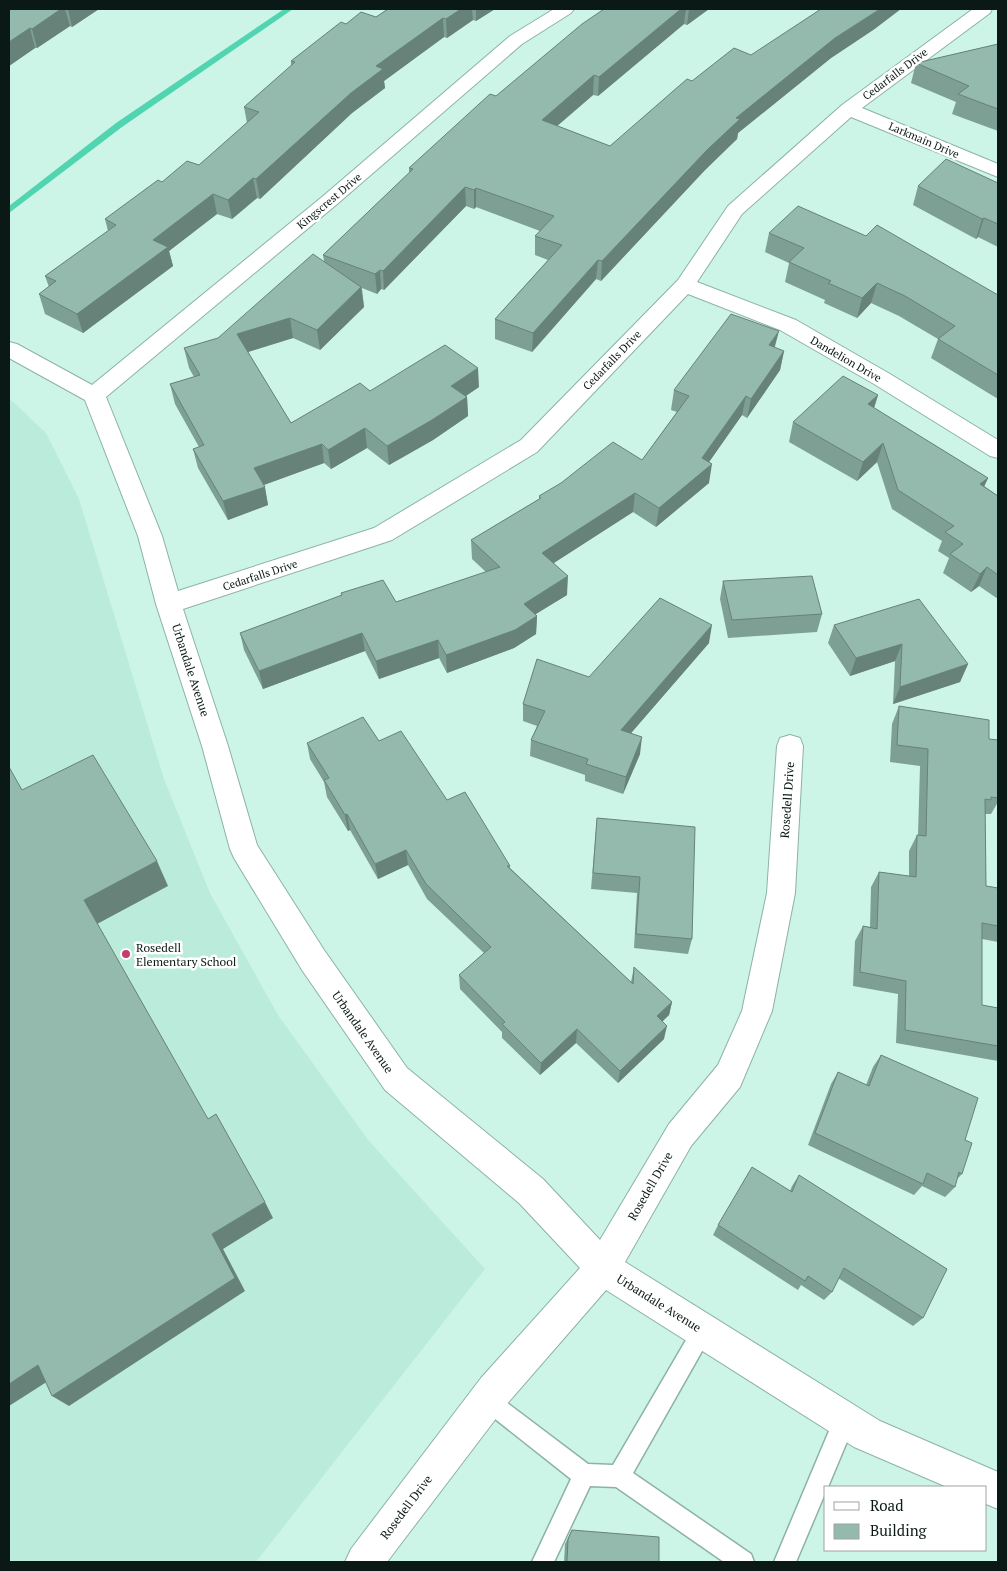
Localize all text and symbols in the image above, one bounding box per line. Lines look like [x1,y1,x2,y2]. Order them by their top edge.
street label: Cedarfalls Drive [860,45,931,103]
street label: Larkmain Drive [887,119,962,161]
street label: Kingscrest Drive [294,170,365,232]
street label: Cedarfalls Drive [580,327,644,393]
street label: Dandelion Drive [808,333,884,385]
street label: Cedarfalls Drive [221,556,300,594]
street label: Urbandale Avenue [169,622,213,718]
street label: Rosedell Drive [777,761,797,839]
place label: Rosedell Elementary School [136,940,237,969]
marker: Rosedell Elementary School [120,948,132,960]
street label: Urbandale Avenue [329,988,397,1076]
street label: Rosedell Drive [624,1149,676,1223]
street label: Urbandale Avenue [614,1271,704,1335]
street label: Rosedell Drive [377,1472,435,1542]
legend [824,1486,987,1551]
text: Road [870,1495,903,1515]
text: Building [870,1520,928,1540]

